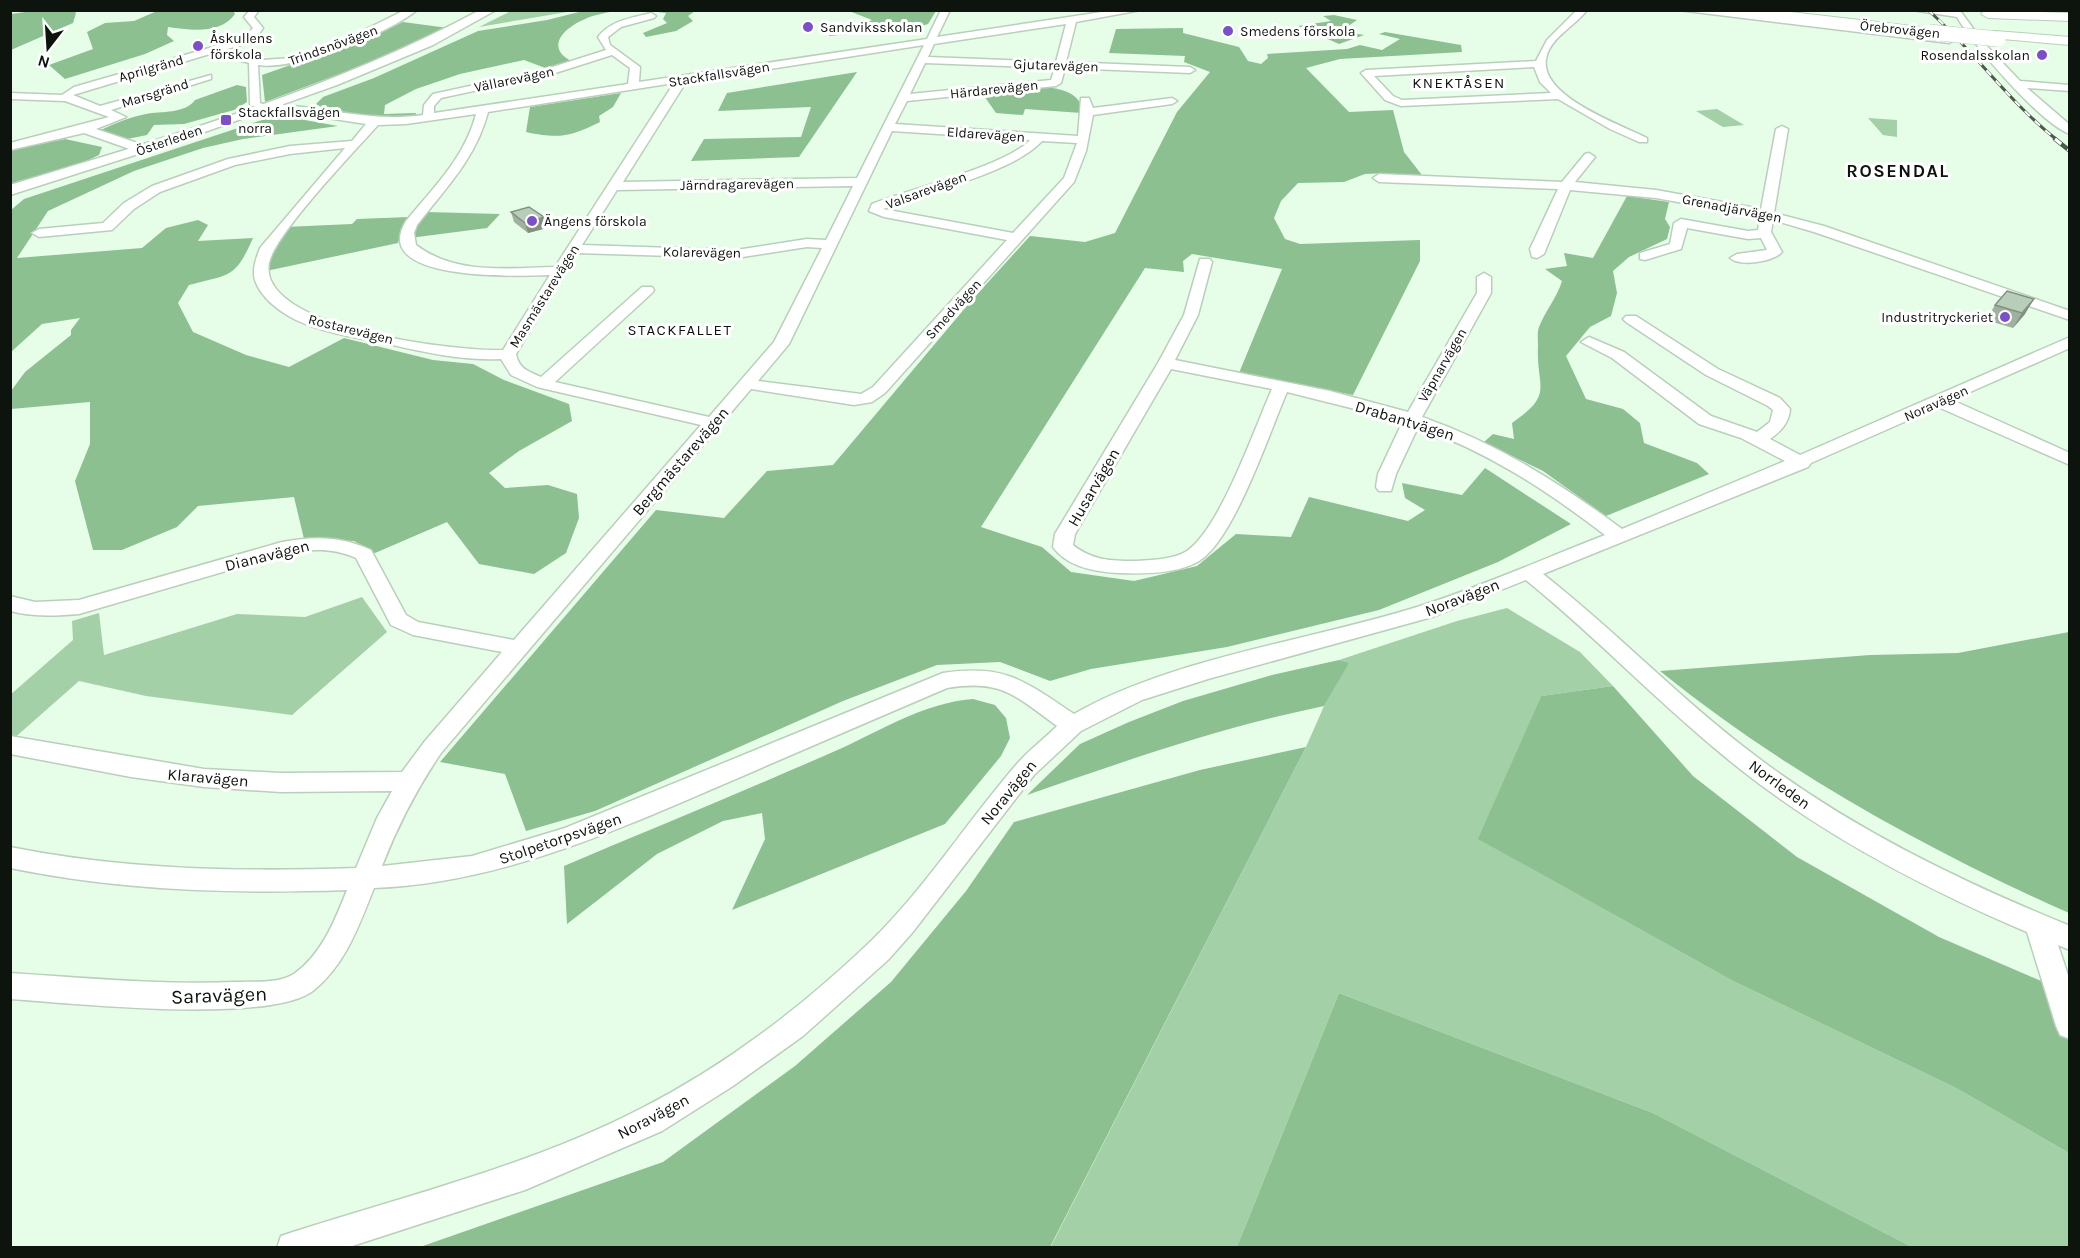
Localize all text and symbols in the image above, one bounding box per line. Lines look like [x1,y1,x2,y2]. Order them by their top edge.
street label: Örebrovägen [1859,17,1941,42]
north arrow [18,18,78,78]
place label: Sandviksskolan [820,19,922,36]
marker: Sandviksskolan [801,20,815,34]
street label: Trindsnövägen [286,21,380,69]
place label: Smedens förskola [1240,23,1355,40]
marker: Smedens förskola [1221,24,1235,38]
place label: Åskullens förskola [210,30,273,63]
marker: Åskullens förskola [191,39,205,53]
place label: Rosendalsskolan [1921,47,2030,64]
marker: Rosendalsskolan [2035,48,2049,62]
text: N [35,51,52,73]
street label: Aprilgränd [117,51,186,86]
street label: Gjutarevägen [1013,56,1099,75]
street label: Stackfallsvägen [667,58,771,91]
street label: Vällarevägen [473,63,556,96]
district label: KNEKTÅSEN [1412,74,1506,92]
street label: Marsgränd [119,75,191,112]
street label: Härdarevägen [949,76,1039,103]
place label: Stackfallsvägen norra [238,104,340,137]
marker: Stackfallsvägen norra [219,113,233,127]
street label: Österleden [134,121,205,160]
street label: Eldarevägen [946,123,1026,146]
district label: ROSENDAL [1846,160,1950,182]
street label: Valsarevägen [883,168,969,213]
street label: Järndragarevägen [680,175,794,194]
street label: Grenadjärvägen [1681,190,1783,226]
place label: Ängens förskola [544,213,647,230]
marker: Ängens förskola [525,214,539,228]
street label: Masmästarevägen [506,241,583,351]
street label: Kolarevägen [663,243,741,262]
street label: Smedvägen [922,276,985,343]
place label: Industritryckeriet [1881,309,1993,326]
marker: Industritryckeriet [1998,310,2012,324]
street label: Rostarevägen [307,311,395,348]
district label: STACKFALLET [628,321,732,339]
street label: Väpnarvägen [1414,325,1471,405]
street label: Noravägen [1902,382,1971,425]
street label: Drabantvägen [1353,396,1457,445]
street label: Bergmästarevägen [628,403,733,519]
street label: Husarvägen [1063,445,1123,530]
street label: Dianavägen [223,536,311,575]
street label: Noravägen [1422,575,1502,620]
street label: Noravägen [976,756,1040,829]
street label: Norrleden [1745,756,1814,813]
street label: Klaravägen [167,764,249,791]
street label: Stolpetorpsvägen [496,809,624,868]
street label: Saravägen [171,982,267,1009]
street label: Noravägen [614,1090,692,1143]

